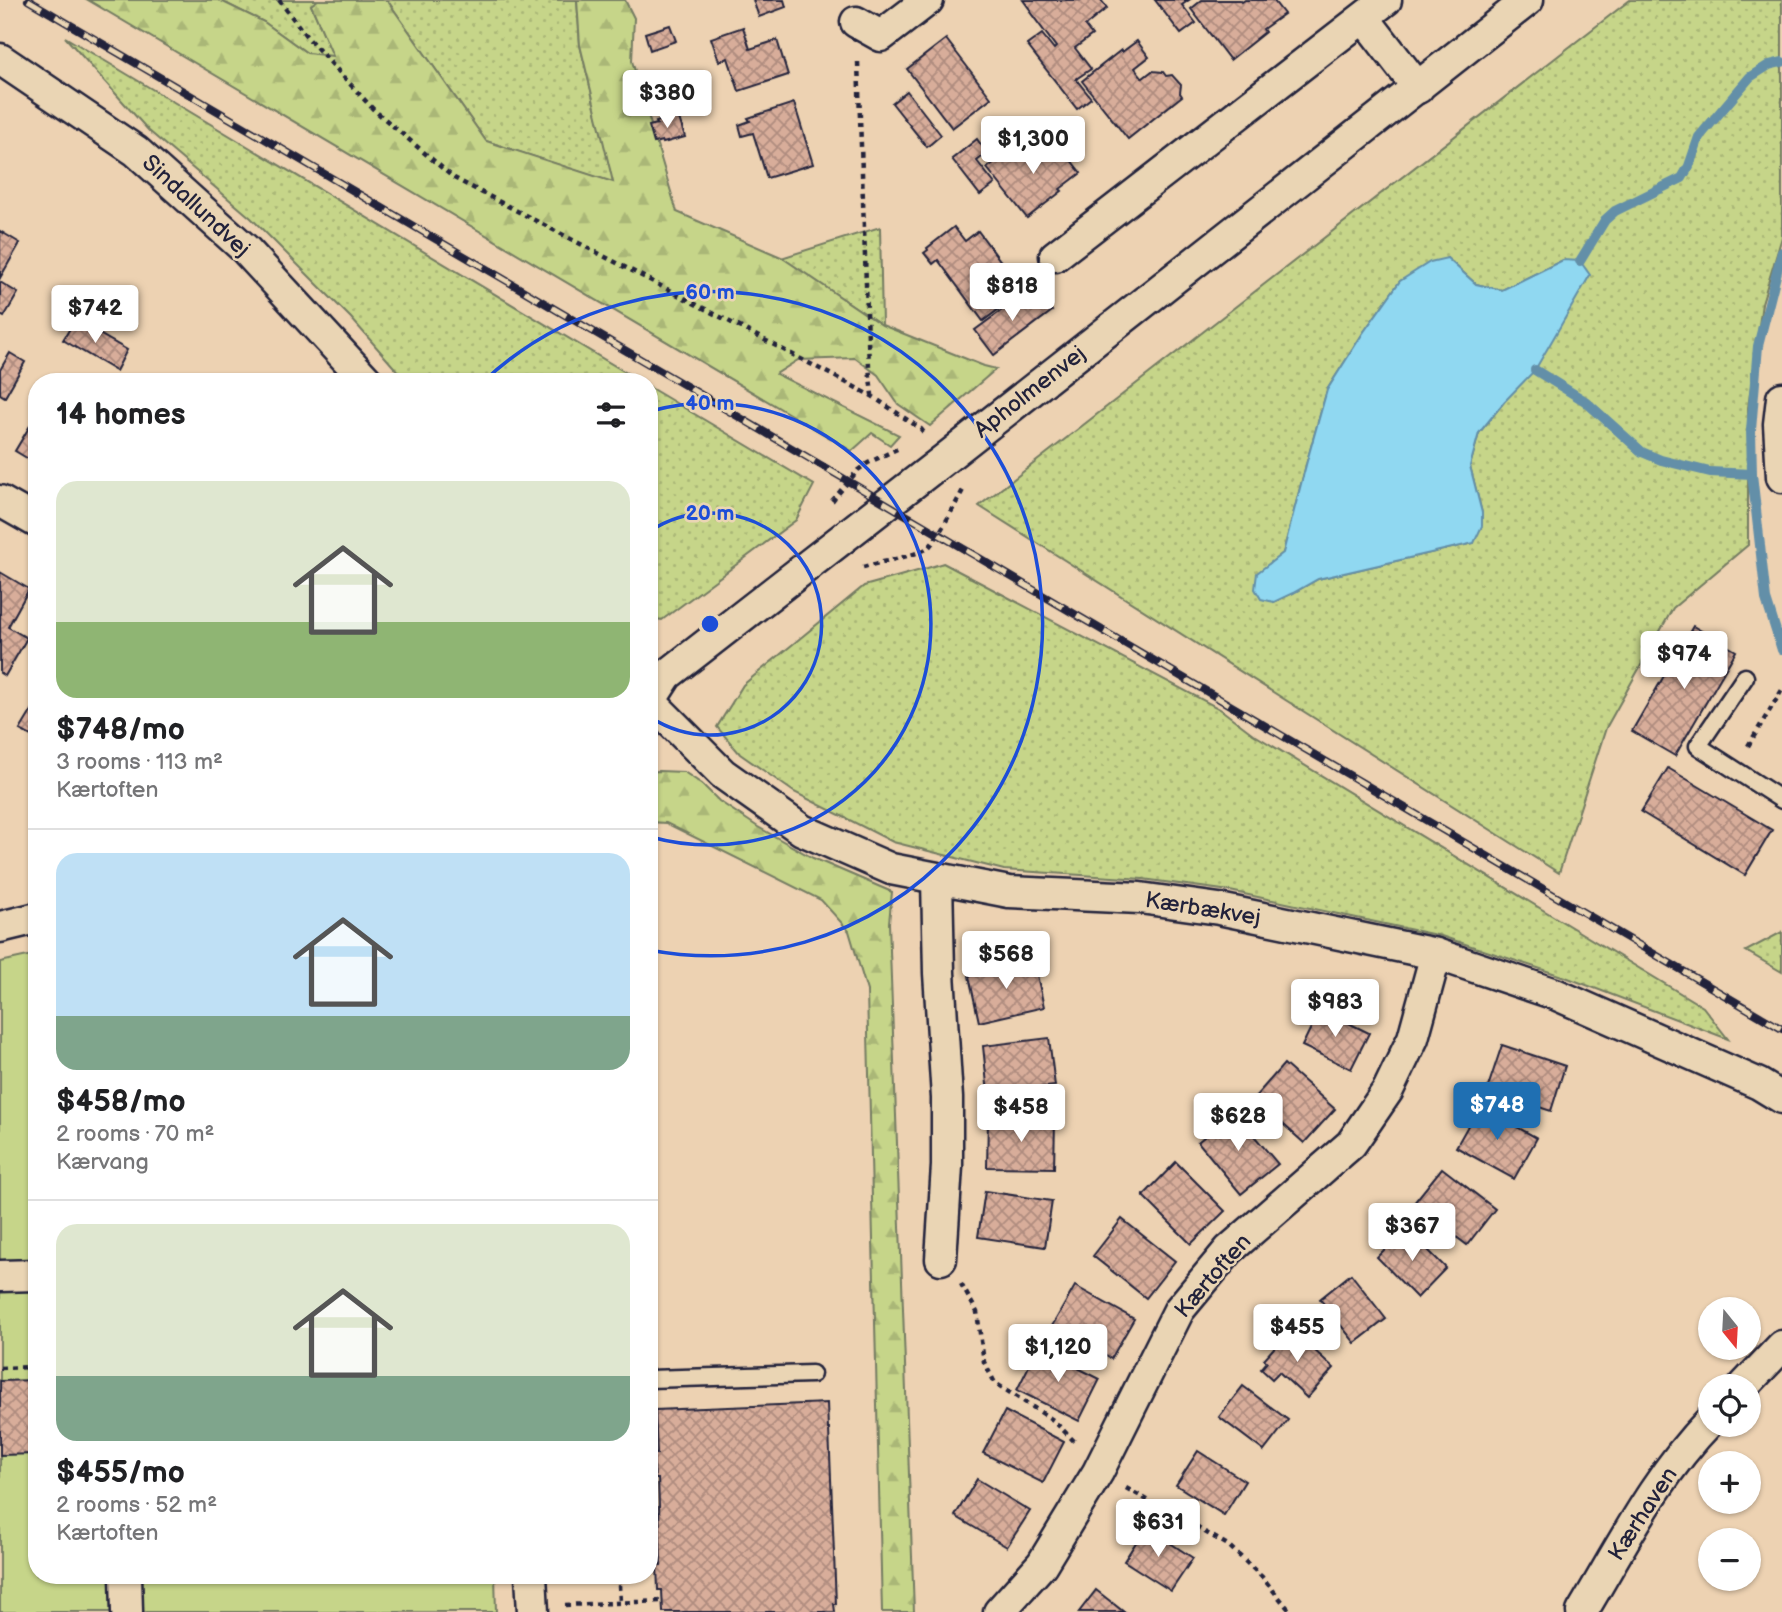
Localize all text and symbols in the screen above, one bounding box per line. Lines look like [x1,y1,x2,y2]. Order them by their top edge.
pin: $380 [626,71,708,130]
text: $380 [639,79,695,107]
pin: $1,300 [976,116,1090,176]
text: $1,300 [997,125,1069,153]
street label: Sindallundvej [136,149,256,263]
pin: $818 [971,264,1053,323]
text: $818 [986,272,1038,300]
text: 60 m [685,280,735,305]
pin: $742 [54,286,136,345]
text: $742 [67,294,123,322]
street label: Apholmenvej [969,340,1091,444]
text: 40 m [685,391,735,416]
icon: filters [592,396,630,434]
text: 14 homes [56,397,185,433]
text: 20 m [686,501,734,526]
icon: home [280,527,406,653]
centre of rings [698,612,722,636]
pin: $974 [1643,632,1725,691]
text: $974 [1657,640,1711,668]
text: $748/mo [56,712,185,748]
text: 3 rooms · 113 m² [56,748,223,776]
text: Kærtoften [56,776,158,804]
street label: Kærbækvej [1143,886,1263,932]
icon: home [280,899,406,1025]
pin: $568 [965,932,1047,991]
text: $568 [978,940,1034,968]
pin: $983 [1294,979,1376,1039]
text: $983 [1307,988,1363,1016]
pin: $748 [1456,1082,1538,1142]
text: $458/mo [56,1084,186,1120]
pin: $458 [980,1084,1062,1144]
text: $748 [1469,1091,1525,1119]
text: $458 [993,1093,1049,1121]
pin: $628 [1197,1094,1279,1153]
text: $628 [1210,1102,1266,1130]
text: 2 rooms · 70 m² [56,1120,215,1148]
text: Kærvang [56,1148,149,1176]
pin: $367 [1371,1204,1453,1263]
text: $367 [1384,1212,1440,1240]
street label: Kærtoften [1169,1228,1257,1324]
icon: home [280,1270,406,1396]
north arrow [1698,1297,1760,1360]
map controls [1698,1297,1761,1591]
pin: $455 [1256,1304,1338,1364]
text: $455 [1269,1313,1325,1341]
pin: $1,120 [1001,1324,1115,1384]
text: $1,120 [1024,1333,1092,1361]
button: locate [1698,1374,1761,1437]
button: + [1698,1451,1761,1514]
text: $455/mo [56,1455,185,1491]
street label: Kærhaven [1602,1462,1684,1566]
text: 2 rooms · 52 m² [56,1491,217,1519]
pin: $631 [1117,1500,1199,1559]
text: $631 [1132,1508,1184,1536]
text: Kærtoften [56,1519,158,1547]
button: − [1698,1528,1761,1591]

